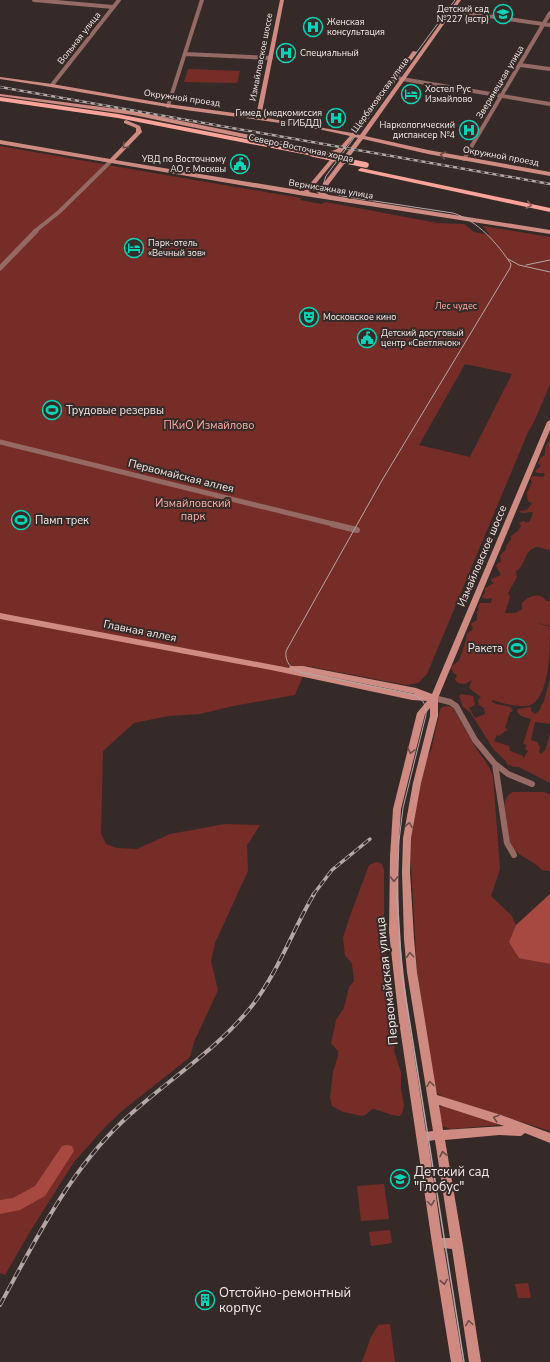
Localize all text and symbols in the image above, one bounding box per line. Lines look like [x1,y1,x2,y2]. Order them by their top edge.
place label: Детский сад №227 (встр) [437,3,490,25]
school or university icon: Детский сад №227 (встр) [492,3,514,25]
street label: Вольная улица [55,9,103,67]
street label: Измайловское шоссе [247,12,275,102]
hospital icon: Женская консультация [302,16,324,38]
place label: Женская консультация [327,16,385,38]
hospital icon: Специальный [275,42,297,64]
street label: Зверинецкая улица [473,43,527,121]
place label: Специальный [300,47,359,59]
street label: Щербаковская улица [348,55,412,135]
hotel icon: Хостел Рус Измайлово [400,83,422,105]
place label: Хостел Рус Измайлово [425,83,472,105]
street label: Окружной проезд [143,87,222,109]
place label: Гимед (медкомиссия в ГИБДД) [236,107,322,129]
hospital icon: Гимед (медкомиссия в ГИБДД) [325,107,347,129]
place label: Наркологический диспансер №4 [379,119,456,141]
hospital icon: Наркологический диспансер №4 [458,119,480,141]
street label: Северо-Восточная хорда [247,131,355,165]
one-way arrow [122,141,130,149]
street label: Окружной проезд [462,143,541,169]
one-way arrow [440,151,446,159]
place label: УВД по Восточному АО г. Москвы [141,153,226,175]
public building icon: УВД по Восточному АО г. Москвы [229,153,251,175]
street label: Вернисажная улица [288,176,374,202]
one-way arrow [526,201,532,209]
hotel icon: Парк-отель «Вечный зов» [123,237,145,259]
place label: Парк-отель «Вечный зов» [148,237,206,259]
park label: Лес чудес [435,300,478,312]
theatre icon: Московское кино [298,306,320,328]
place label: Московское кино [323,311,396,323]
public building icon: Детский досуговый центр «Светлячок» [356,327,378,349]
place label: Детский досуговый центр «Светлячок» [381,327,464,349]
sports icon: Трудовые резервы [41,399,63,421]
place label: Трудовые резервы [66,403,164,418]
park label: ПКиО Измайлово [163,418,255,433]
street label: Первомайская аллея [126,456,236,496]
park label: Измайловский парк [155,496,231,524]
street label: Измайловское шоссе [454,503,510,609]
sports icon: Памп трек [10,509,32,531]
place label: Памп трек [35,513,89,528]
street label: Главная аллея [102,617,178,645]
sports icon: Ракета [506,637,528,659]
place label: Ракета [468,641,503,656]
one-way arrow [407,747,416,754]
one-way arrow [404,822,413,829]
one-way arrow [390,876,398,882]
street label: Первомайская улица [371,916,403,1046]
one-way arrow [406,952,415,958]
one-way arrow [426,1080,435,1087]
one-way arrow [492,1115,499,1123]
one-way arrow [439,1150,447,1157]
place label: Детский сад "Глобус" [414,1163,490,1196]
school or university icon: Детский сад "Глобус" [389,1168,411,1190]
one-way arrow [426,1200,435,1206]
one-way arrow [439,1278,447,1285]
place label: Отстойно-ремонтный корпус [219,1284,351,1317]
building icon: Отстойно-ремонтный корпус [194,1289,216,1311]
one-way arrow [465,1320,474,1327]

